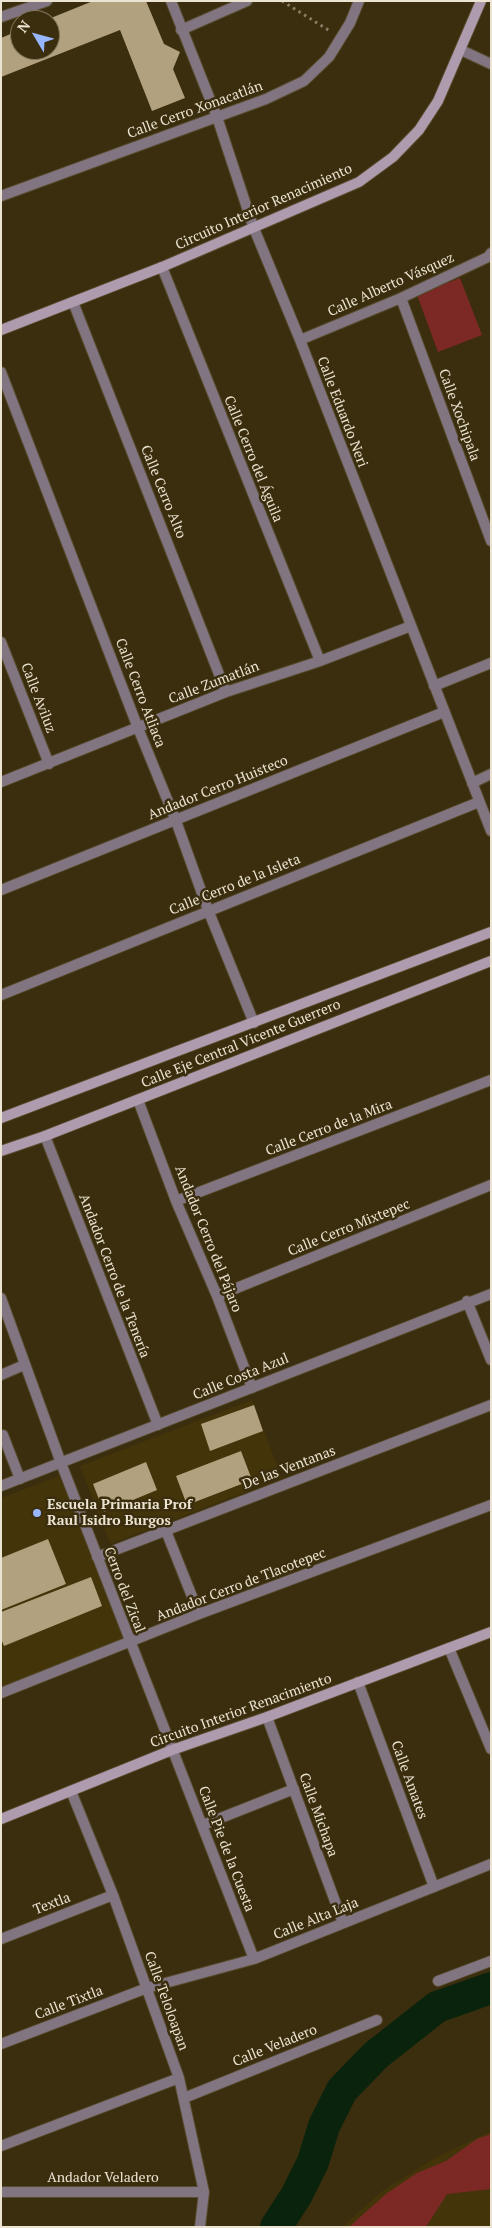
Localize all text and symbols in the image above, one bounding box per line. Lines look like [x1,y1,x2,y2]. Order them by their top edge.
north arrow [10,10,60,60]
text: N [13,16,34,36]
street label: Calle Cerro Xonacatlán [125,78,265,142]
street label: Circuito Interior Renacimiento [173,160,355,254]
street label: Calle Alberto Vásquez [325,250,457,320]
street label: Calle Eduardo Neri [313,354,371,470]
street label: Calle Xochipala [435,367,483,463]
street label: Calle Cerro del Águila [220,393,286,525]
street label: Calle Cerro Alto [137,443,189,541]
street label: Calle Cerro Atliaca [111,636,169,750]
street label: Calle Zumatlán [166,658,262,708]
street label: Calle Aviluz [17,660,59,736]
street label: Andador Cerro Huisteco [146,752,290,824]
street label: Calle Cerro de la Isleta [167,851,303,919]
street label: Calle Eje Central Vicente Guerrero [139,996,343,1092]
street label: Calle Cerro de la Mira [263,1096,395,1160]
street label: Andador Cerro del Pájaro [171,1163,245,1315]
street label: Andador Cerro de la Tenería [75,1192,153,1360]
street label: Calle Cerro Mixtepec [286,1196,412,1260]
street label: Calle Costa Azul [191,1350,291,1404]
street label: De las Ventanas [240,1443,338,1493]
place label: Escuela Primaria Prof Raul Isidro Burgos [47,1497,192,1530]
marker: Escuela Primaria Prof Raul Isidro Burgos [31,1507,43,1519]
street label: Cerro del Zical [100,1545,148,1635]
street label: Andador Cerro de Tlacotepec [154,1545,328,1625]
street label: Circuito Interior Renacimiento [148,1670,334,1752]
street label: Calle Amates [387,1739,431,1821]
street label: Calle Michapa [295,1771,341,1859]
street label: Calle Pie de la Cuesta [194,1784,258,1914]
street label: Textla [31,1889,73,1919]
street label: Calle Alta Laja [271,1894,361,1944]
street label: Calle Teloloapan [140,1949,192,2053]
street label: Calle Tixtla [33,1982,105,2024]
street label: Calle Veladero [230,2021,320,2071]
street label: Andador Veladero [47,2170,159,2186]

